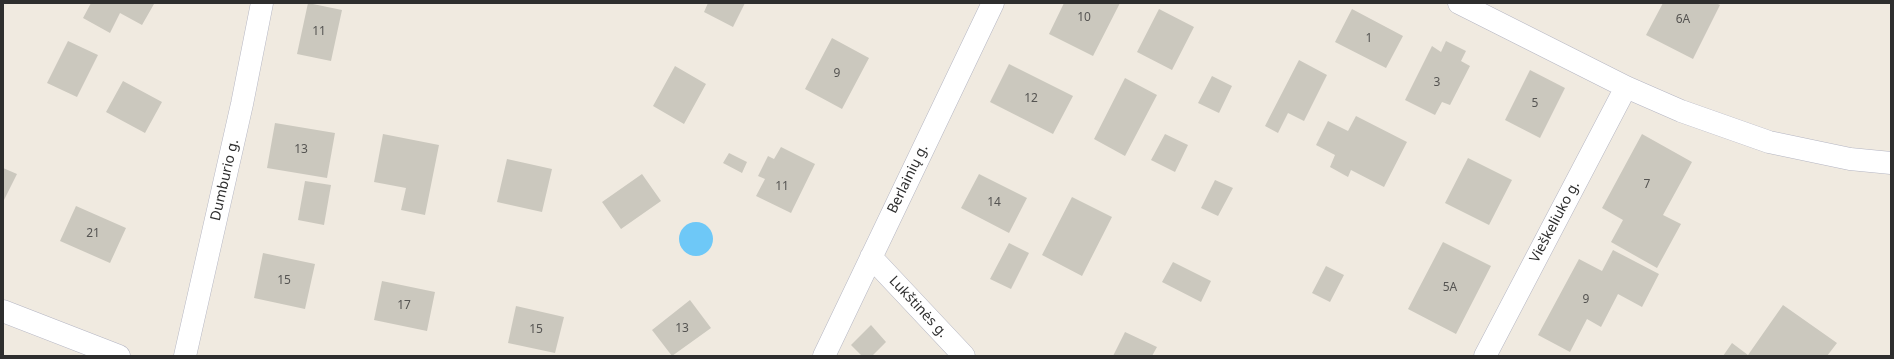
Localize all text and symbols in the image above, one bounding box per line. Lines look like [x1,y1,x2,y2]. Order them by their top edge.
house number: 10 [1077,11,1091,25]
house number: 6A [1676,13,1690,27]
house number: 11 [312,25,326,39]
house number: 1 [1366,32,1372,46]
house number: 9 [834,67,840,81]
house number: 3 [1434,76,1440,90]
house number: 12 [1024,92,1038,106]
house number: 5 [1532,97,1538,111]
street label: Dumburio g. [207,138,243,222]
street label: Berlainių g. [884,142,932,216]
house number: 13 [294,143,308,157]
street label: Vieškeliuko g. [1527,178,1583,266]
house number: 7 [1644,178,1650,192]
house number: 11 [775,180,789,194]
house number: 14 [987,196,1001,210]
house number: 21 [86,227,100,241]
street label: Lukštinės g. [885,273,951,341]
house number: 15 [277,274,291,288]
house number: 5A [1443,281,1457,295]
house number: 9 [1583,293,1589,307]
house number: 17 [397,299,411,313]
house number: 13 [675,322,689,336]
house number: 15 [529,323,543,337]

